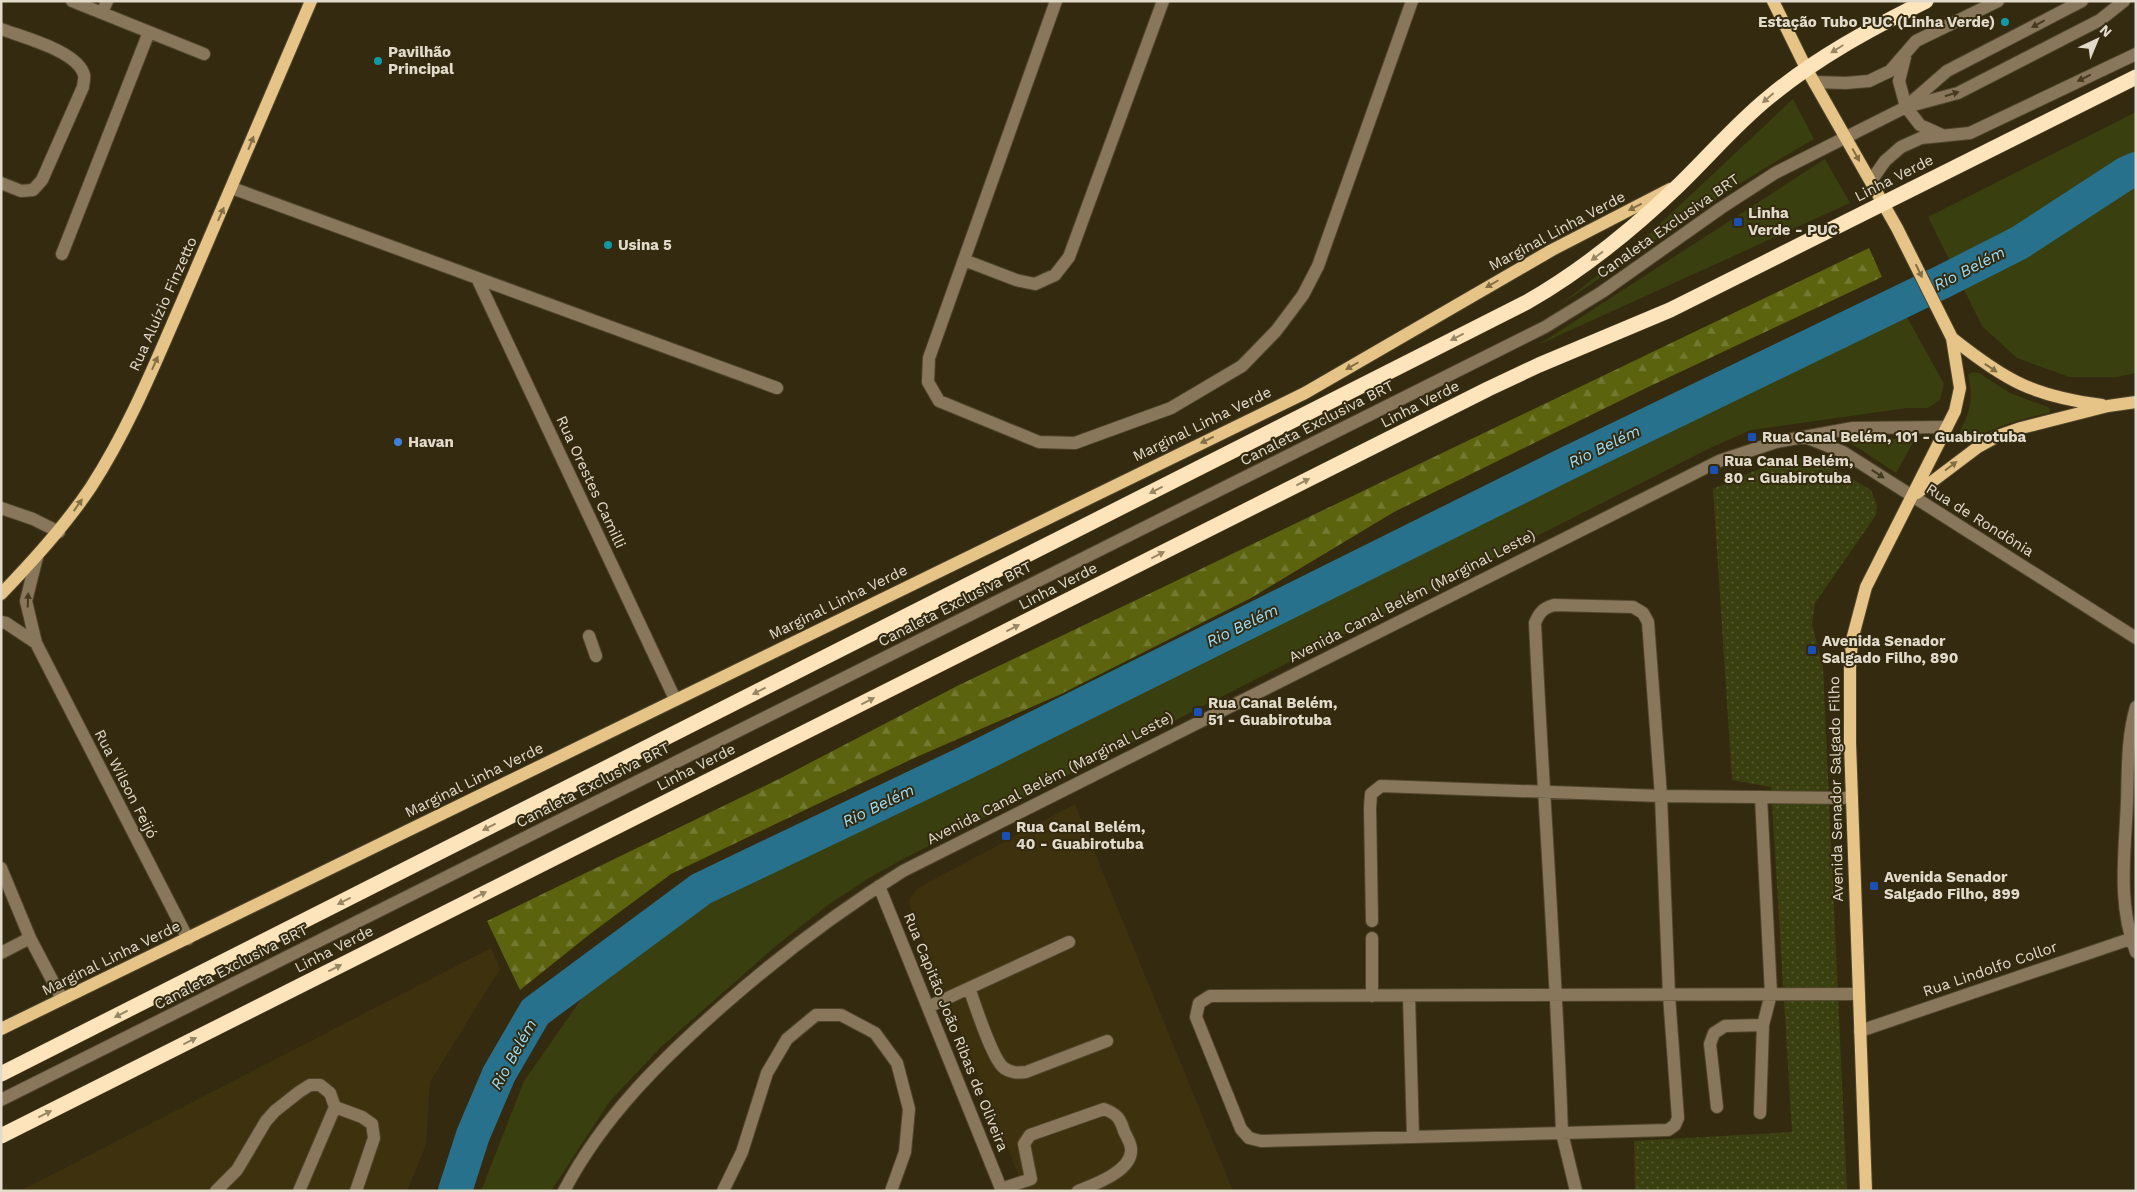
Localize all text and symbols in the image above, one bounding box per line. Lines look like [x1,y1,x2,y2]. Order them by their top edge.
place label: Estação Tubo PUC (Linha Verde) [1758,13,1995,31]
north arrow [2072,15,2122,65]
marker: Estação Tubo PUC (Linha Verde) [1999,16,2011,28]
one-way arrow [2031,20,2046,28]
text: N [2097,21,2115,40]
place label: Pavilhão Principal [388,43,454,78]
one-way arrow [1830,44,1843,54]
marker: Pavilhão Principal [372,55,384,67]
one-way arrow [2077,74,2091,82]
one-way arrow [1945,90,1960,97]
one-way arrow [1762,93,1775,104]
one-way arrow [247,136,255,150]
one-way arrow [1851,148,1860,161]
street label: Linha Verde [1852,150,1936,206]
street label: Canaleta Exclusiva BRT [1593,170,1743,282]
street label: Marginal Linha Verde [1486,187,1628,275]
one-way arrow [1628,203,1643,211]
place label: Linha Verde - PUC [1748,204,1838,239]
one-way arrow [217,207,225,221]
marker: Linha Verde - PUC [1732,216,1744,228]
street label: Rua Aluízio Finzetto [125,234,201,374]
place label: Usina 5 [618,236,672,254]
marker: Usina 5 [602,239,614,251]
water label: Rio Belém [1930,242,2008,294]
one-way arrow [1591,251,1604,261]
one-way arrow [1915,264,1923,279]
one-way arrow [1486,280,1499,289]
one-way arrow [1450,334,1464,342]
one-way arrow [152,356,160,370]
one-way arrow [1345,361,1358,370]
one-way arrow [1984,363,1998,373]
street label: Canaleta Exclusiva BRT [1237,376,1397,470]
street label: Linha Verde [1378,376,1462,432]
street label: Marginal Linha Verde [1130,383,1274,465]
street label: Rua Orestes Camilli [552,413,630,551]
water label: Rio Belém [1565,421,1643,472]
place label: Rua Canal Belém, 101 - Guabirotuba [1762,428,2027,446]
marker: Rua Canal Belém, 101 - Guabirotuba [1746,431,1758,443]
place label: Havan [408,433,454,451]
marker: Havan [392,436,404,448]
one-way arrow [1200,436,1214,444]
place label: Rua Canal Belém, 80 - Guabirotuba [1724,452,1853,487]
one-way arrow [1944,461,1957,472]
marker: Rua Canal Belém, 80 - Guabirotuba [1708,464,1720,476]
one-way arrow [1871,469,1885,479]
one-way arrow [1296,478,1310,486]
street label: Rua de Rondônia [1923,480,2038,561]
one-way arrow [1149,486,1163,494]
one-way arrow [73,498,83,512]
street label: Avenida Canal Belém (Marginal Leste) [1286,526,1538,666]
one-way arrow [1151,551,1165,559]
street label: Canaleta Exclusiva BRT [875,557,1035,651]
street label: Linha Verde [1016,558,1100,614]
street label: Marginal Linha Verde [766,561,910,643]
one-way arrow [24,592,32,608]
water label: Rio Belém [1203,600,1281,651]
one-way arrow [1006,624,1020,632]
place label: Avenida Senador Salgado Filho, 890 [1822,632,1958,667]
marker: Avenida Senador Salgado Filho, 890 [1806,644,1818,656]
street label: Avenida Senador Salgado Filho [1825,676,1847,902]
one-way arrow [752,687,766,695]
place label: Rua Canal Belém, 51 - Guabirotuba [1208,694,1337,729]
one-way arrow [860,697,875,705]
marker: Rua Canal Belém, 51 - Guabirotuba [1192,706,1204,718]
street label: Avenida Canal Belém (Marginal Leste) [924,708,1176,848]
street label: Rua Wilson Feijó [91,726,161,842]
street label: Canaleta Exclusiva BRT [513,738,673,832]
street label: Marginal Linha Verde [402,739,546,821]
street label: Linha Verde [654,739,738,795]
water label: Rio Belém [839,780,917,831]
place label: Rua Canal Belém, 40 - Guabirotuba [1016,818,1145,853]
one-way arrow [482,823,496,831]
marker: Rua Canal Belém, 40 - Guabirotuba [1000,830,1012,842]
place label: Avenida Senador Salgado Filho, 899 [1884,868,2020,903]
marker: Avenida Senador Salgado Filho, 899 [1868,880,1880,892]
one-way arrow [473,891,488,899]
one-way arrow [337,897,351,905]
street label: Rua Capitão João Ribas de Oliveira [900,910,1012,1154]
street label: Marginal Linha Verde [39,917,183,999]
street label: Canaleta Exclusiva BRT [151,920,311,1014]
street label: Linha Verde [292,921,376,977]
street label: Rua Lindolfo Collor [1920,938,2060,1000]
one-way arrow [328,964,342,972]
one-way arrow [114,1010,128,1018]
water label: Rio Belém [486,1016,541,1093]
one-way arrow [183,1037,197,1045]
one-way arrow [38,1110,52,1118]

